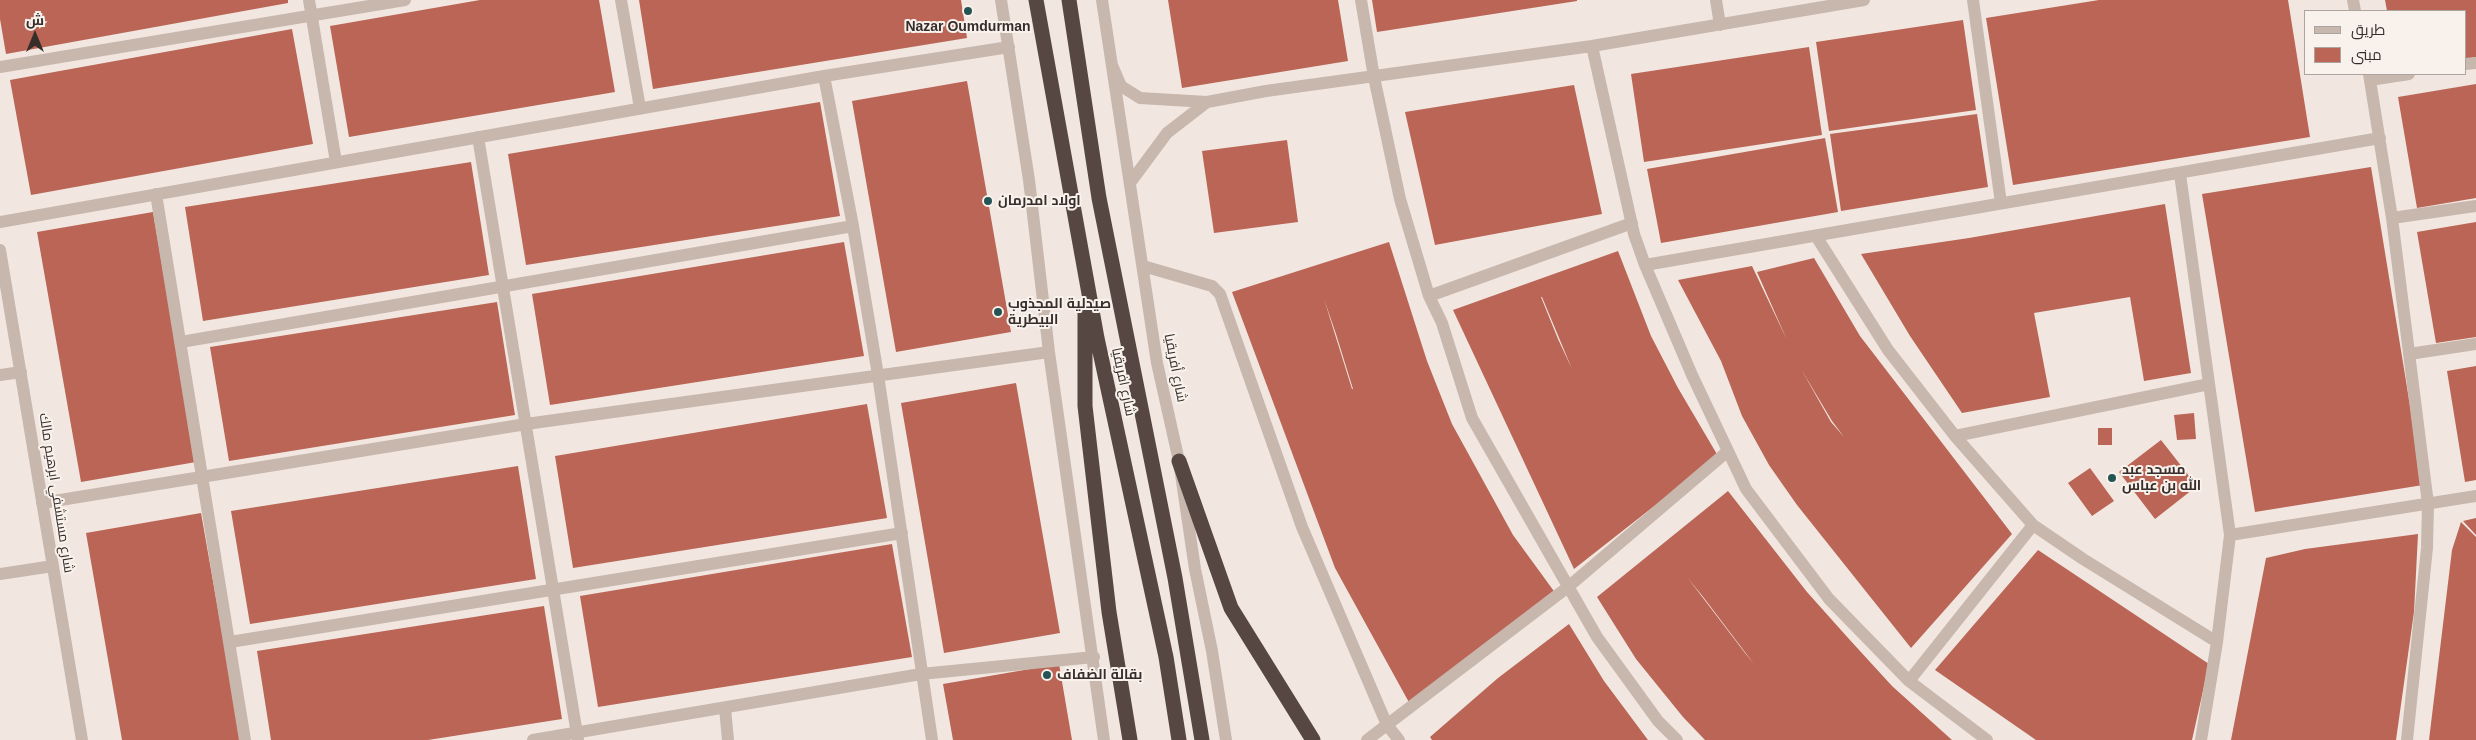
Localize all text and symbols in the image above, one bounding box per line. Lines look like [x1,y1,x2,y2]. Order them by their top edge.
marker: Nazar Oumdurman [962,5,974,17]
north arrow [10,10,60,60]
legend [2304,10,2466,75]
text: ش [26,12,44,28]
place label: Nazar Oumdurman [905,19,1031,35]
text: طريق [2351,21,2385,38]
text: مبنى [2351,46,2382,63]
place label: اولاد امدرمان [998,193,1081,209]
marker: اولاد امدرمان [982,195,994,207]
place label: صيدلية المجذوب البيطرية [1008,296,1111,328]
marker: صيدلية المجذوب البيطرية [992,306,1004,318]
street label: شارع أفريقيا [1160,332,1190,404]
street label: شارع افريقيا [1108,346,1138,418]
street label: شارع مستشفي ابرهيم مالك [35,412,77,574]
place label: مسجد عبد الله بن عباس [2122,462,2201,494]
marker: مسجد عبد الله بن عباس [2106,472,2118,484]
place label: بقالة الضفاف [1057,667,1142,683]
marker: بقالة الضفاف [1041,669,1053,681]

